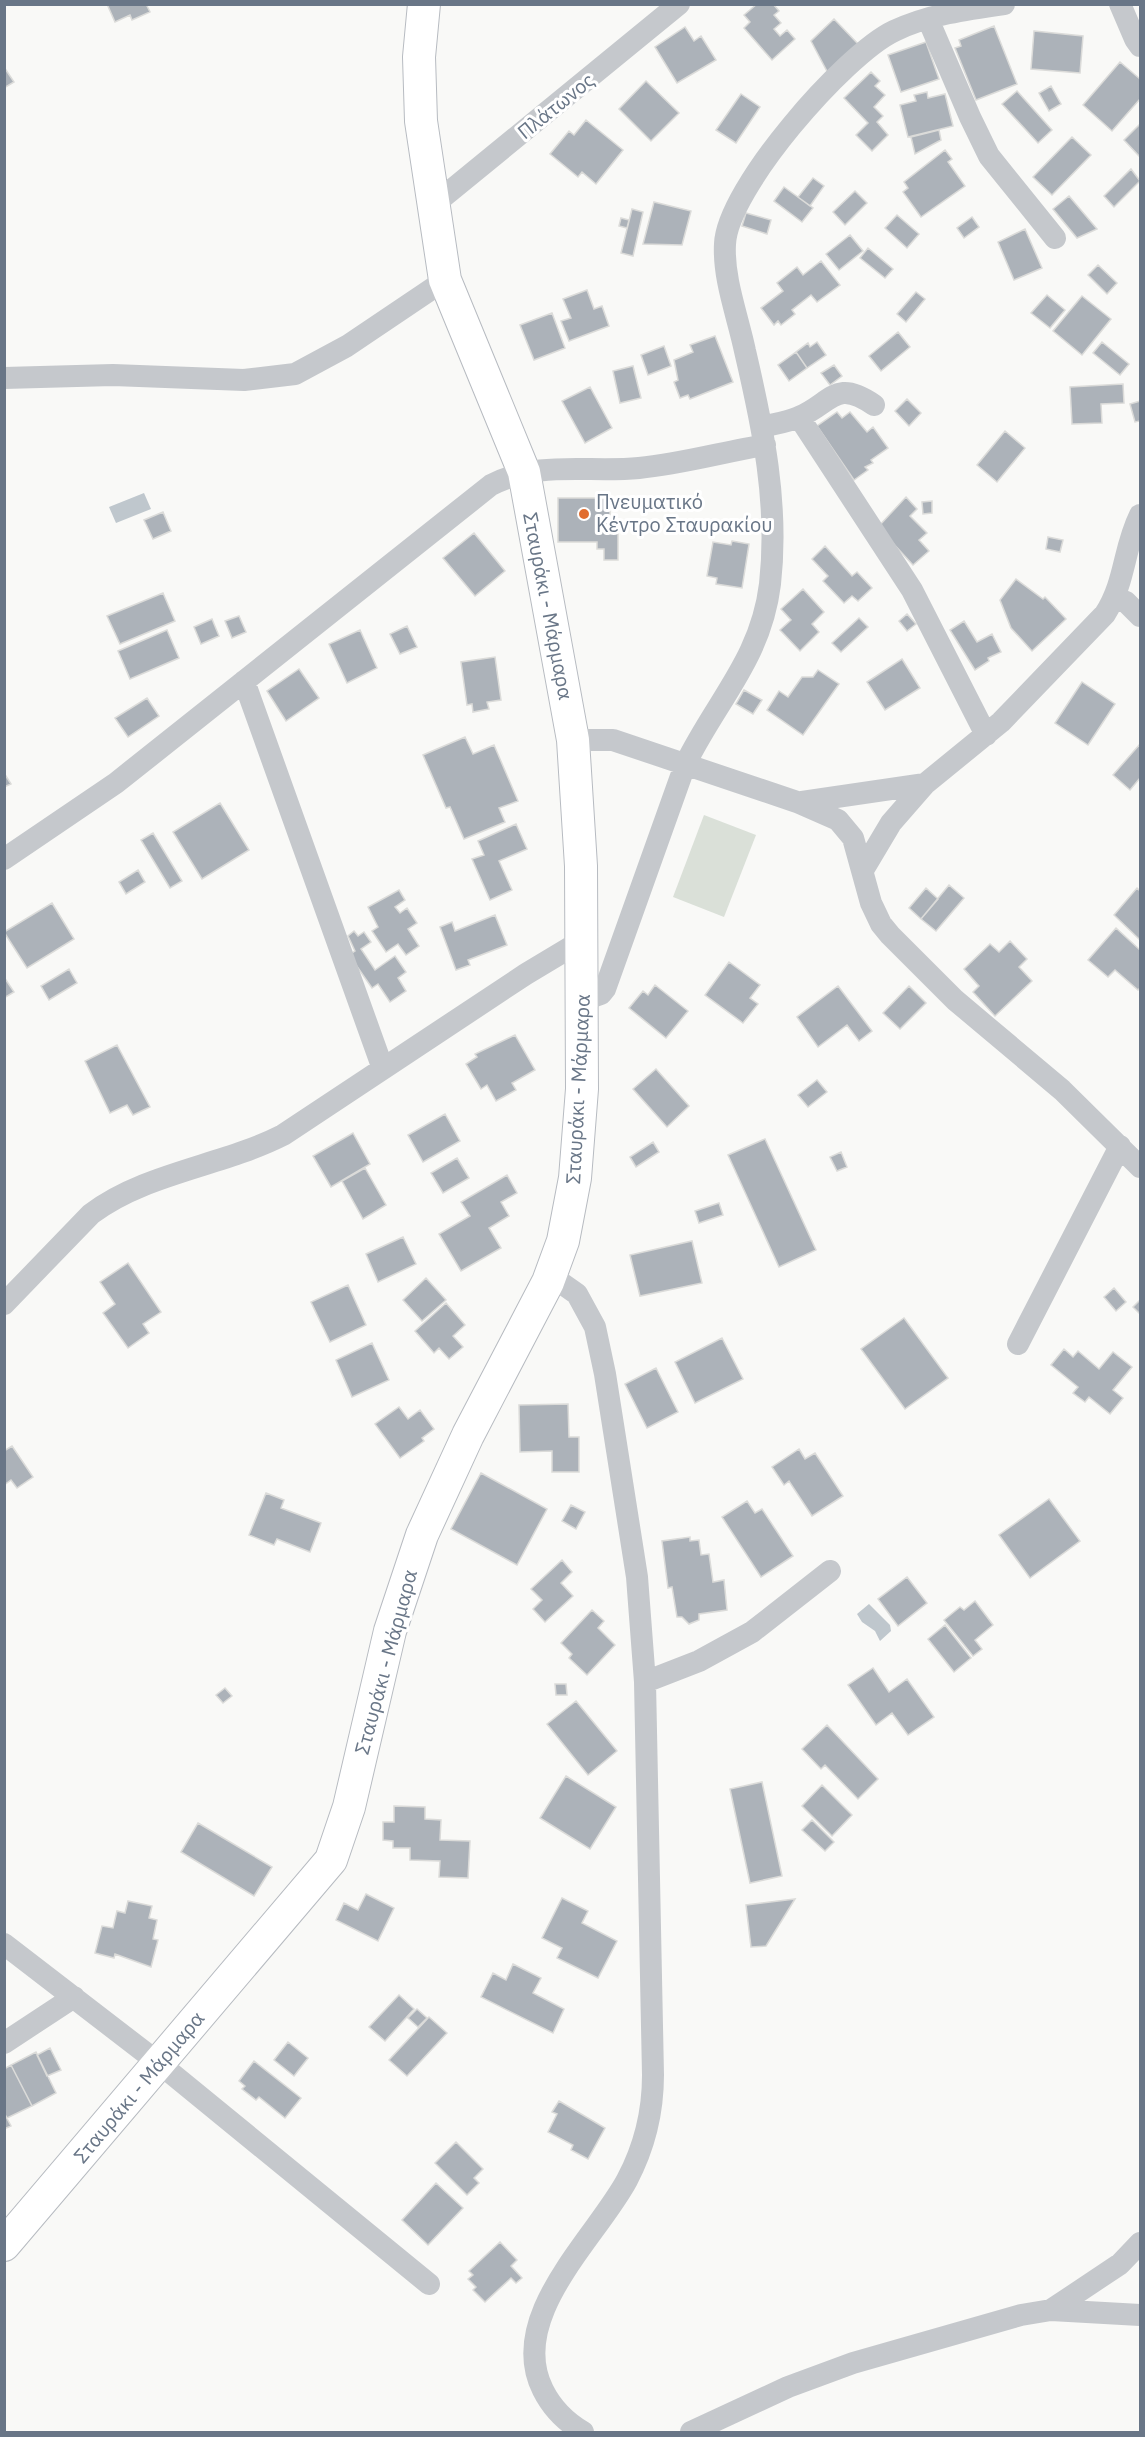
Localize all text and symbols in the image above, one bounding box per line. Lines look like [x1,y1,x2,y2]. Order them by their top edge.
street label: Πλάτωνος [512,66,600,145]
place label: Πνευματικό Κέντρο Σταυρακίου [596,488,773,538]
marker: Πνευματικό Κέντρο Σταυρακίου [577,507,591,521]
street label: Σταυράκι - Μάρμαρα [517,510,580,702]
street label: Σταυράκι - Μάρμαρα [559,993,596,1185]
street label: Σταυράκι - Μάρμαρα [348,1566,423,1757]
street label: Σταυράκι - Μάρμαρα [67,2005,210,2168]

